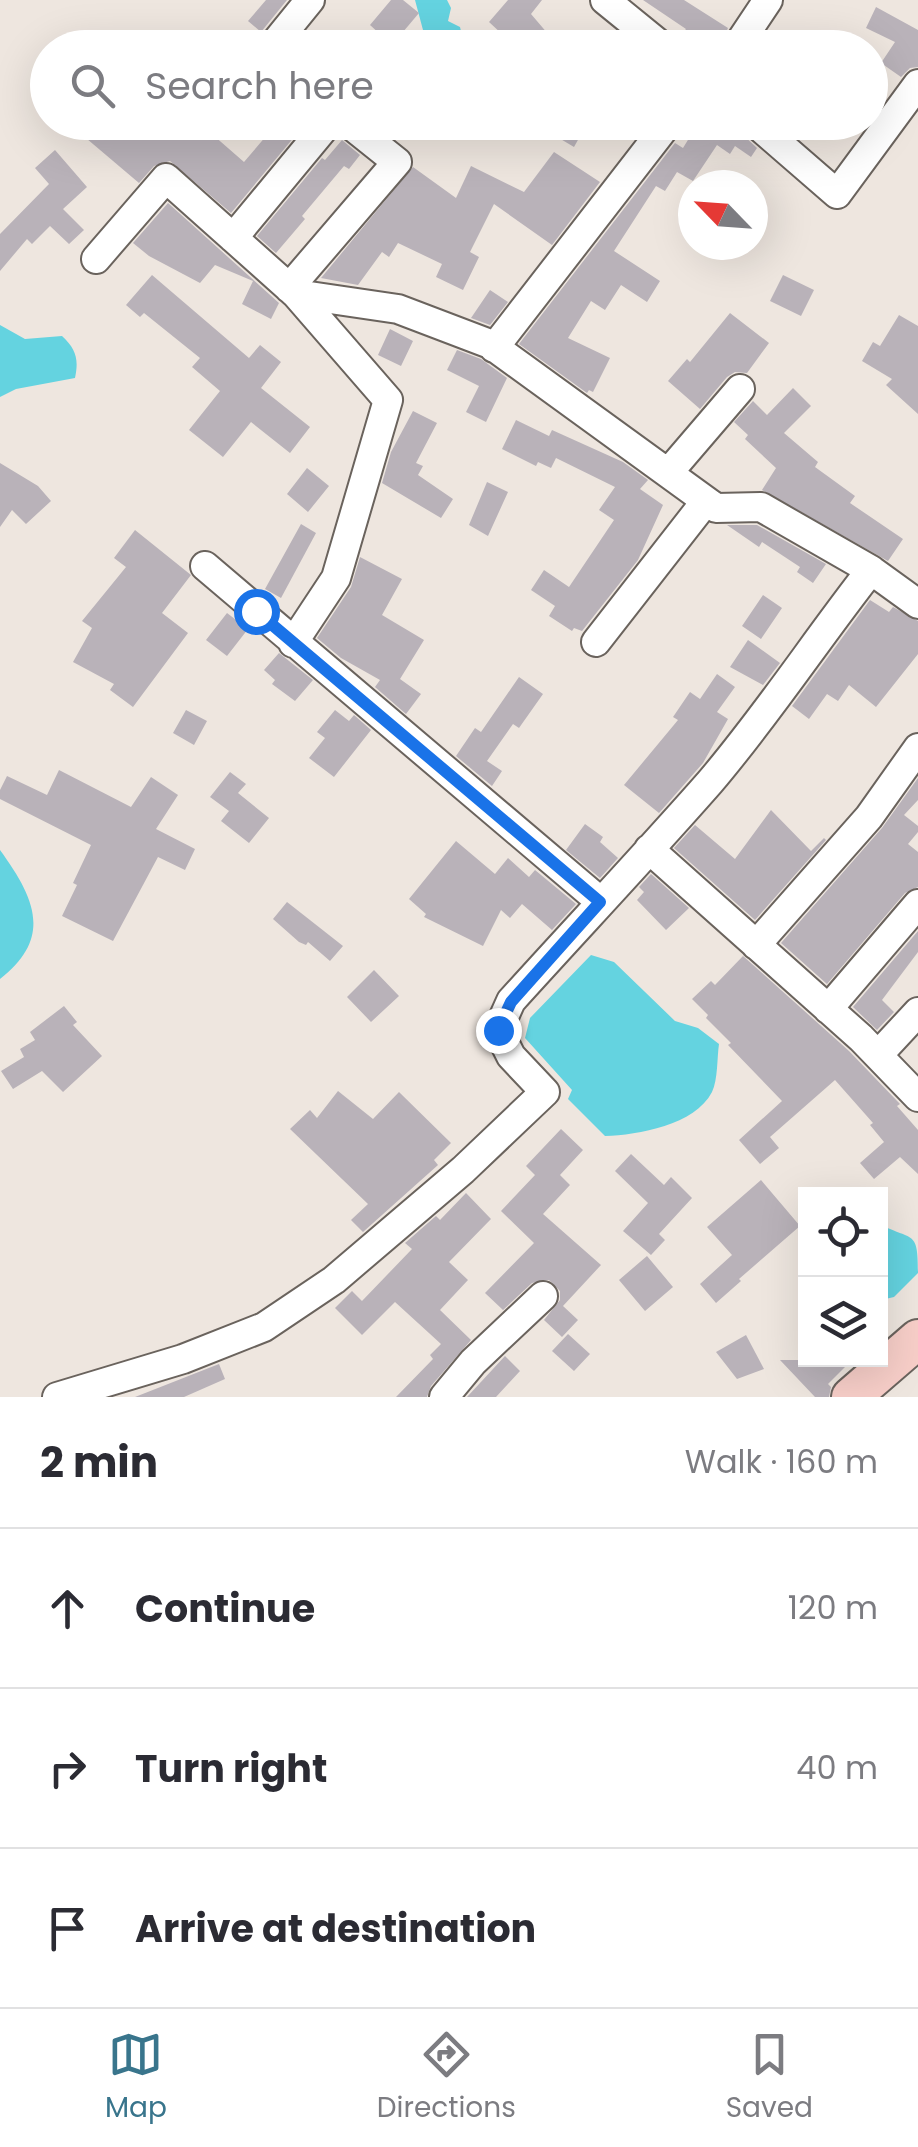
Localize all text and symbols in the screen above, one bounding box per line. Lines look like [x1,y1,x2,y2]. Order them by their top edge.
search box [30,30,888,140]
icon: search [65,58,120,113]
text: Search here [145,59,374,112]
north arrow [678,170,768,260]
route start [234,589,280,635]
route end [476,1008,522,1054]
map controls [798,1187,888,1367]
button: locate [798,1187,888,1277]
button: layers [798,1277,888,1367]
text: 2 min [40,1433,158,1492]
text: Walk · 160 m [685,1439,878,1484]
icon: ahead [40,1581,95,1636]
text: Continue [135,1582,315,1635]
text: 120 m [788,1585,878,1630]
icon: right [40,1741,95,1796]
text: Turn right [135,1742,327,1795]
text: 40 m [796,1745,878,1790]
icon: arrive [40,1901,95,1956]
text: Arrive at destination [135,1902,536,1955]
tab: Map [105,2027,167,2129]
tab: Directions [377,2027,516,2129]
tab: Saved [726,2027,813,2129]

